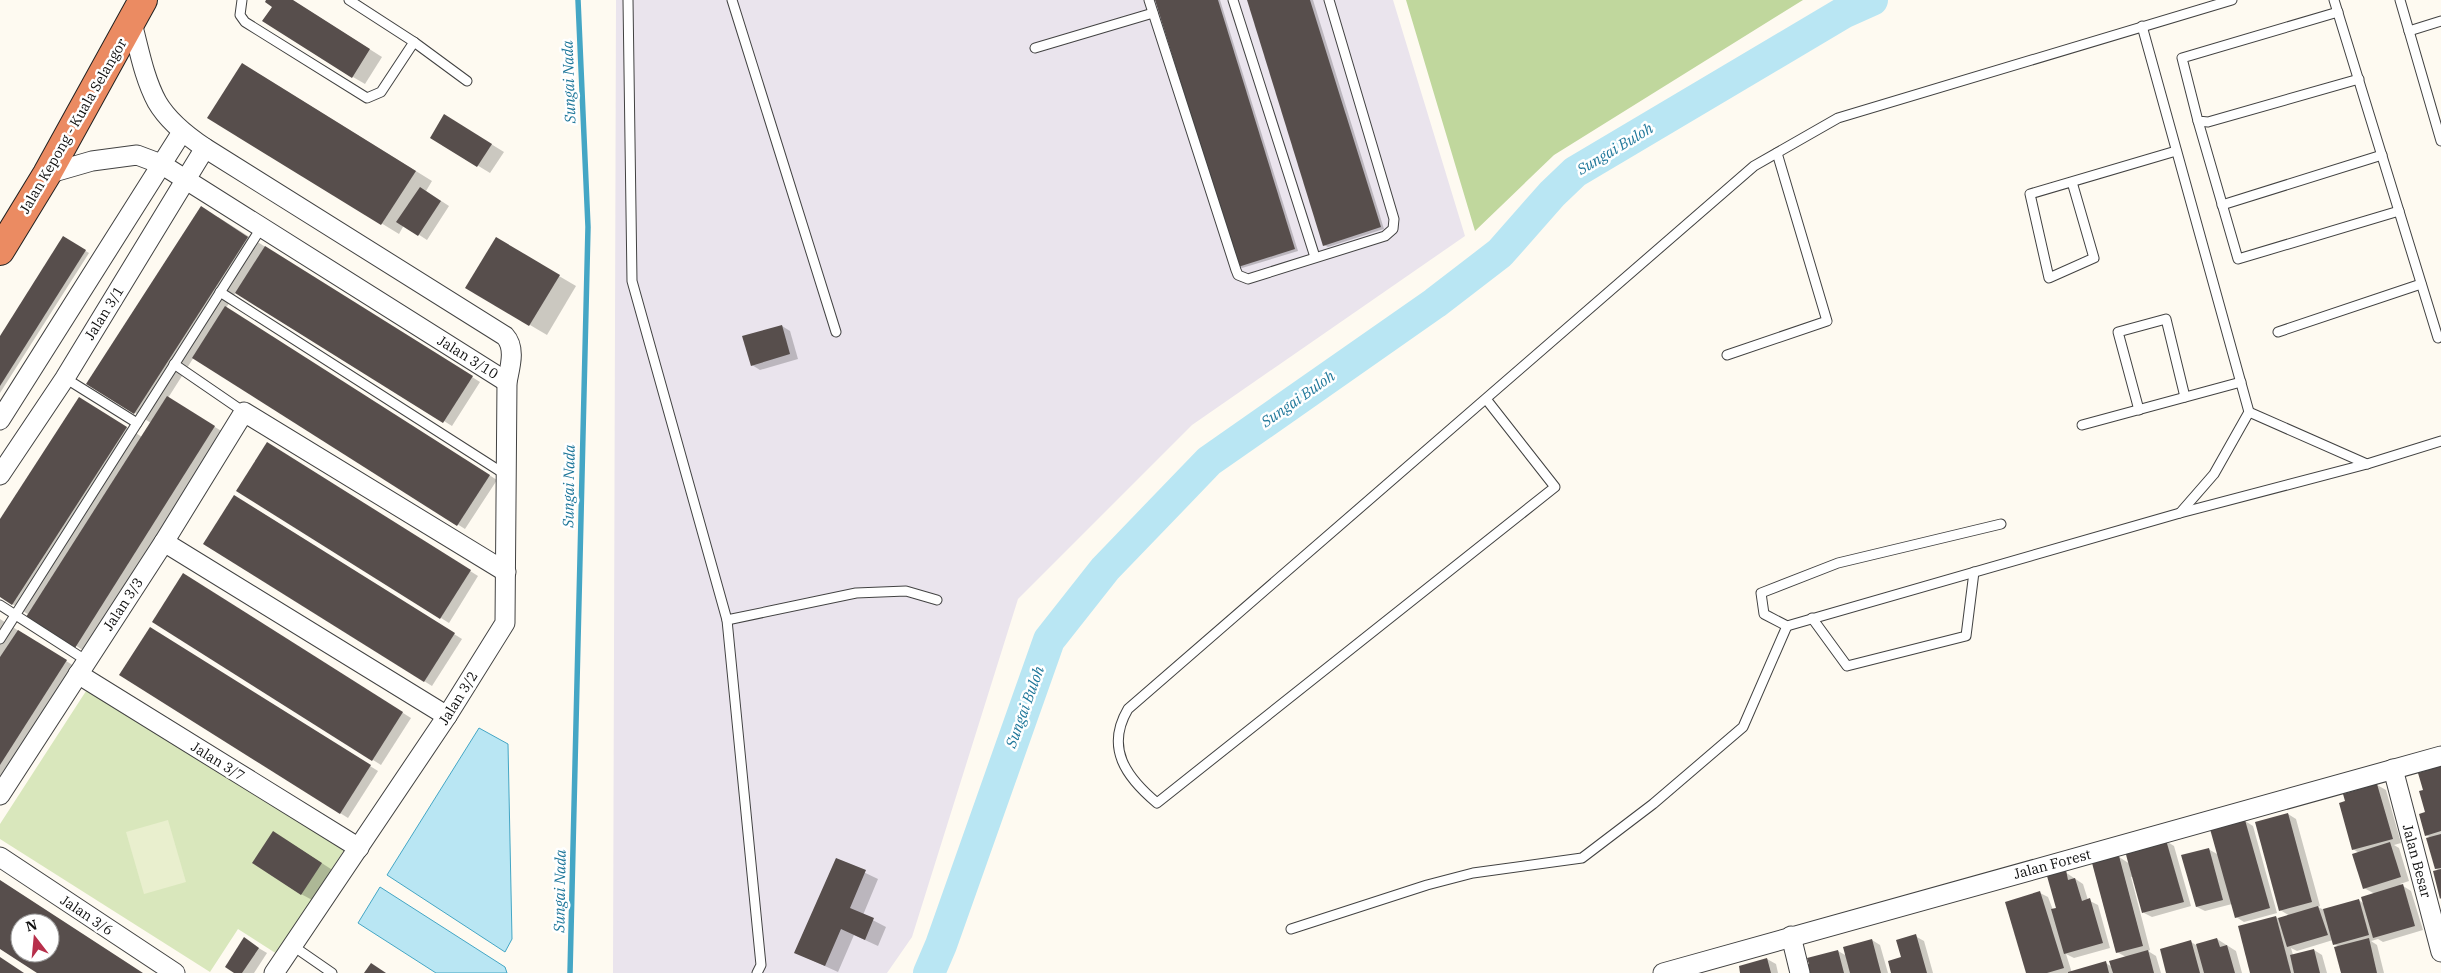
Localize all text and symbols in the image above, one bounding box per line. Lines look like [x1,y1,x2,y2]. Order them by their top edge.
street label: Jalan Kepong - Kuala Selangor [15,34,131,217]
water label: Sungai Nada [558,39,579,125]
water label: Sungai Buloh [1572,118,1657,179]
street label: Jalan 3/1 [80,283,128,343]
street label: Jalan 3/10 [434,331,502,383]
water label: Sungai Buloh [1256,366,1339,431]
water label: Sungai Nada [558,443,579,529]
street label: Jalan 3/3 [99,574,147,634]
water label: Sungai Buloh [1001,663,1048,751]
street label: Jalan 3/2 [434,668,482,728]
street label: Jalan 3/7 [188,737,248,785]
street label: Jalan Besar [2399,822,2436,901]
street label: Jalan Forest [2011,845,2093,883]
water label: Sungai Nada [549,848,570,934]
street label: Jalan 3/6 [57,891,117,939]
north arrow [10,913,60,963]
text: N [24,915,39,936]

